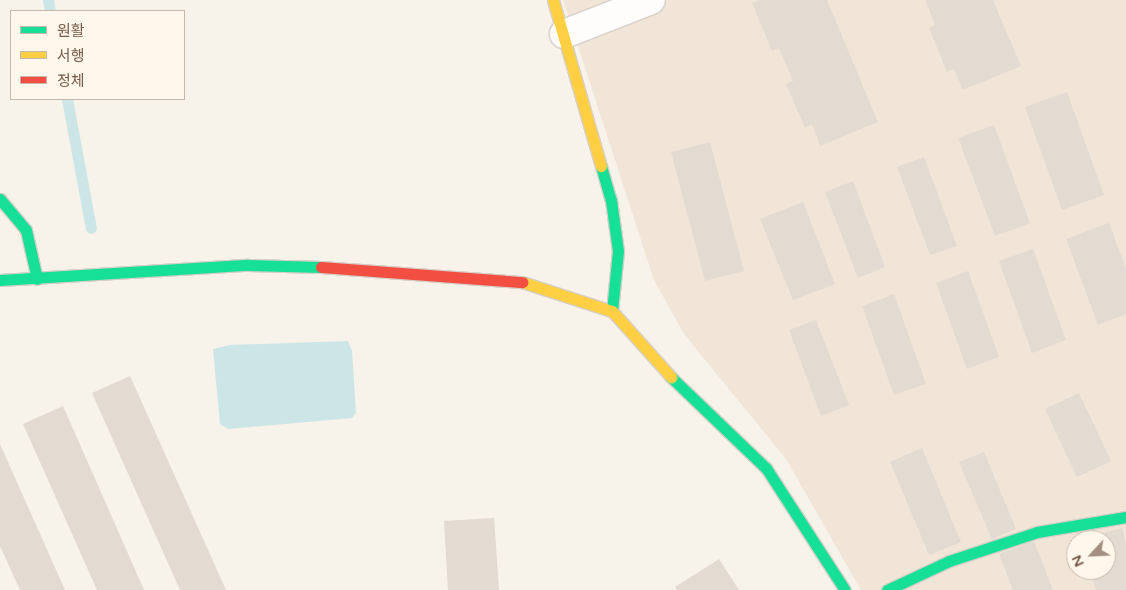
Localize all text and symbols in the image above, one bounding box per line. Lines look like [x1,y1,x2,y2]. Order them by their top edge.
legend [10,10,185,100]
text: 원활 [57,22,85,40]
text: 서행 [57,47,85,65]
text: 정체 [57,72,85,90]
north arrow [1066,530,1116,580]
text: N [1068,552,1088,570]

